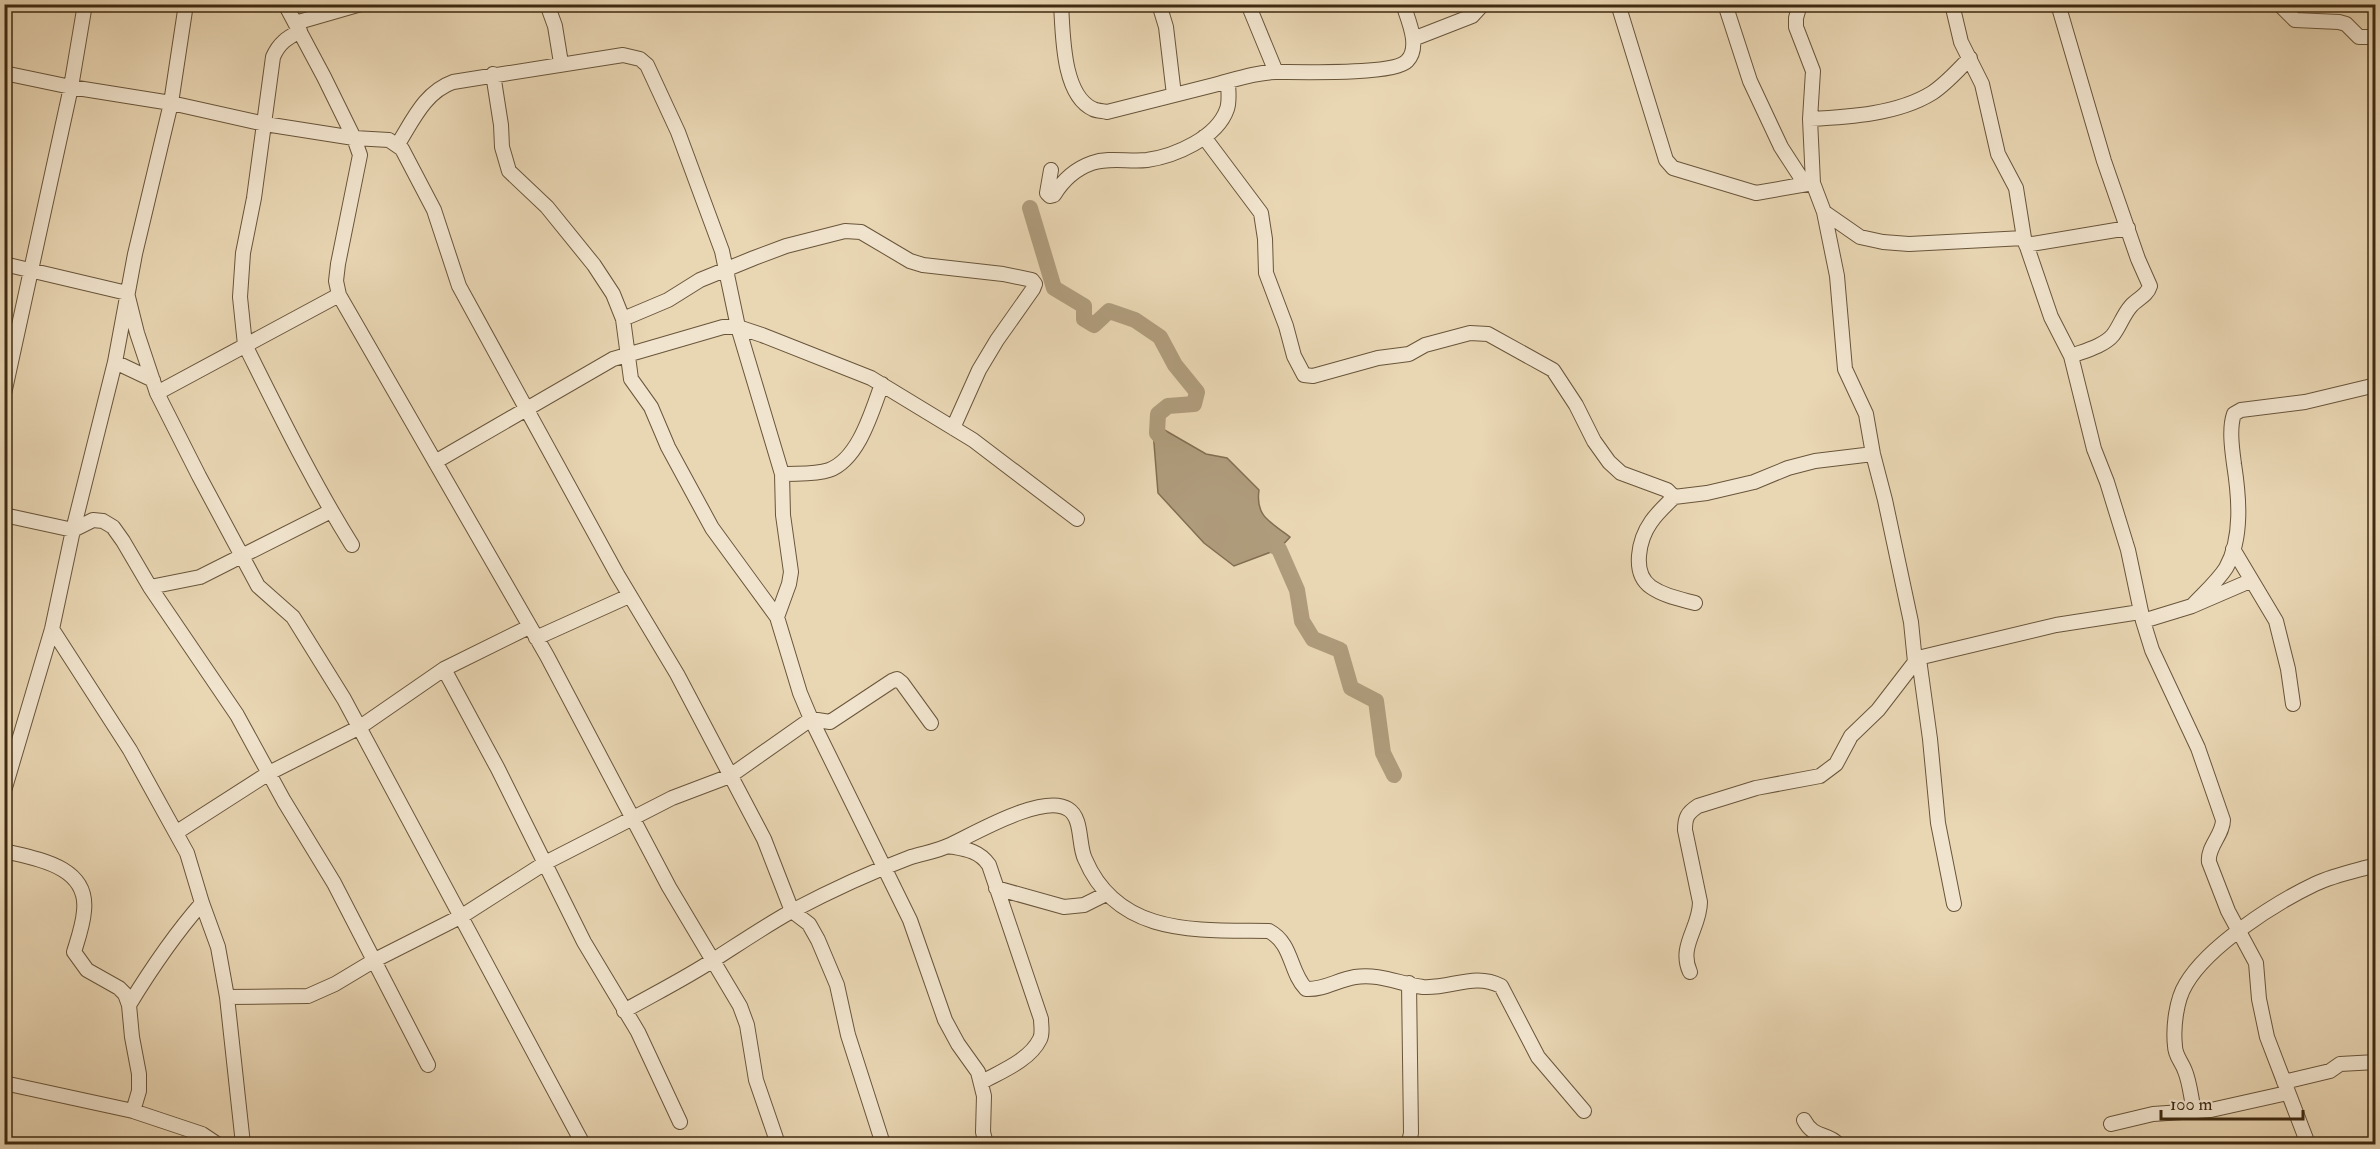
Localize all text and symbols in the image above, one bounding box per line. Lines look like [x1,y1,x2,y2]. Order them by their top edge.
scale bar [2161,1083,2304,1121]
text: 100 m [2170,1093,2213,1116]

